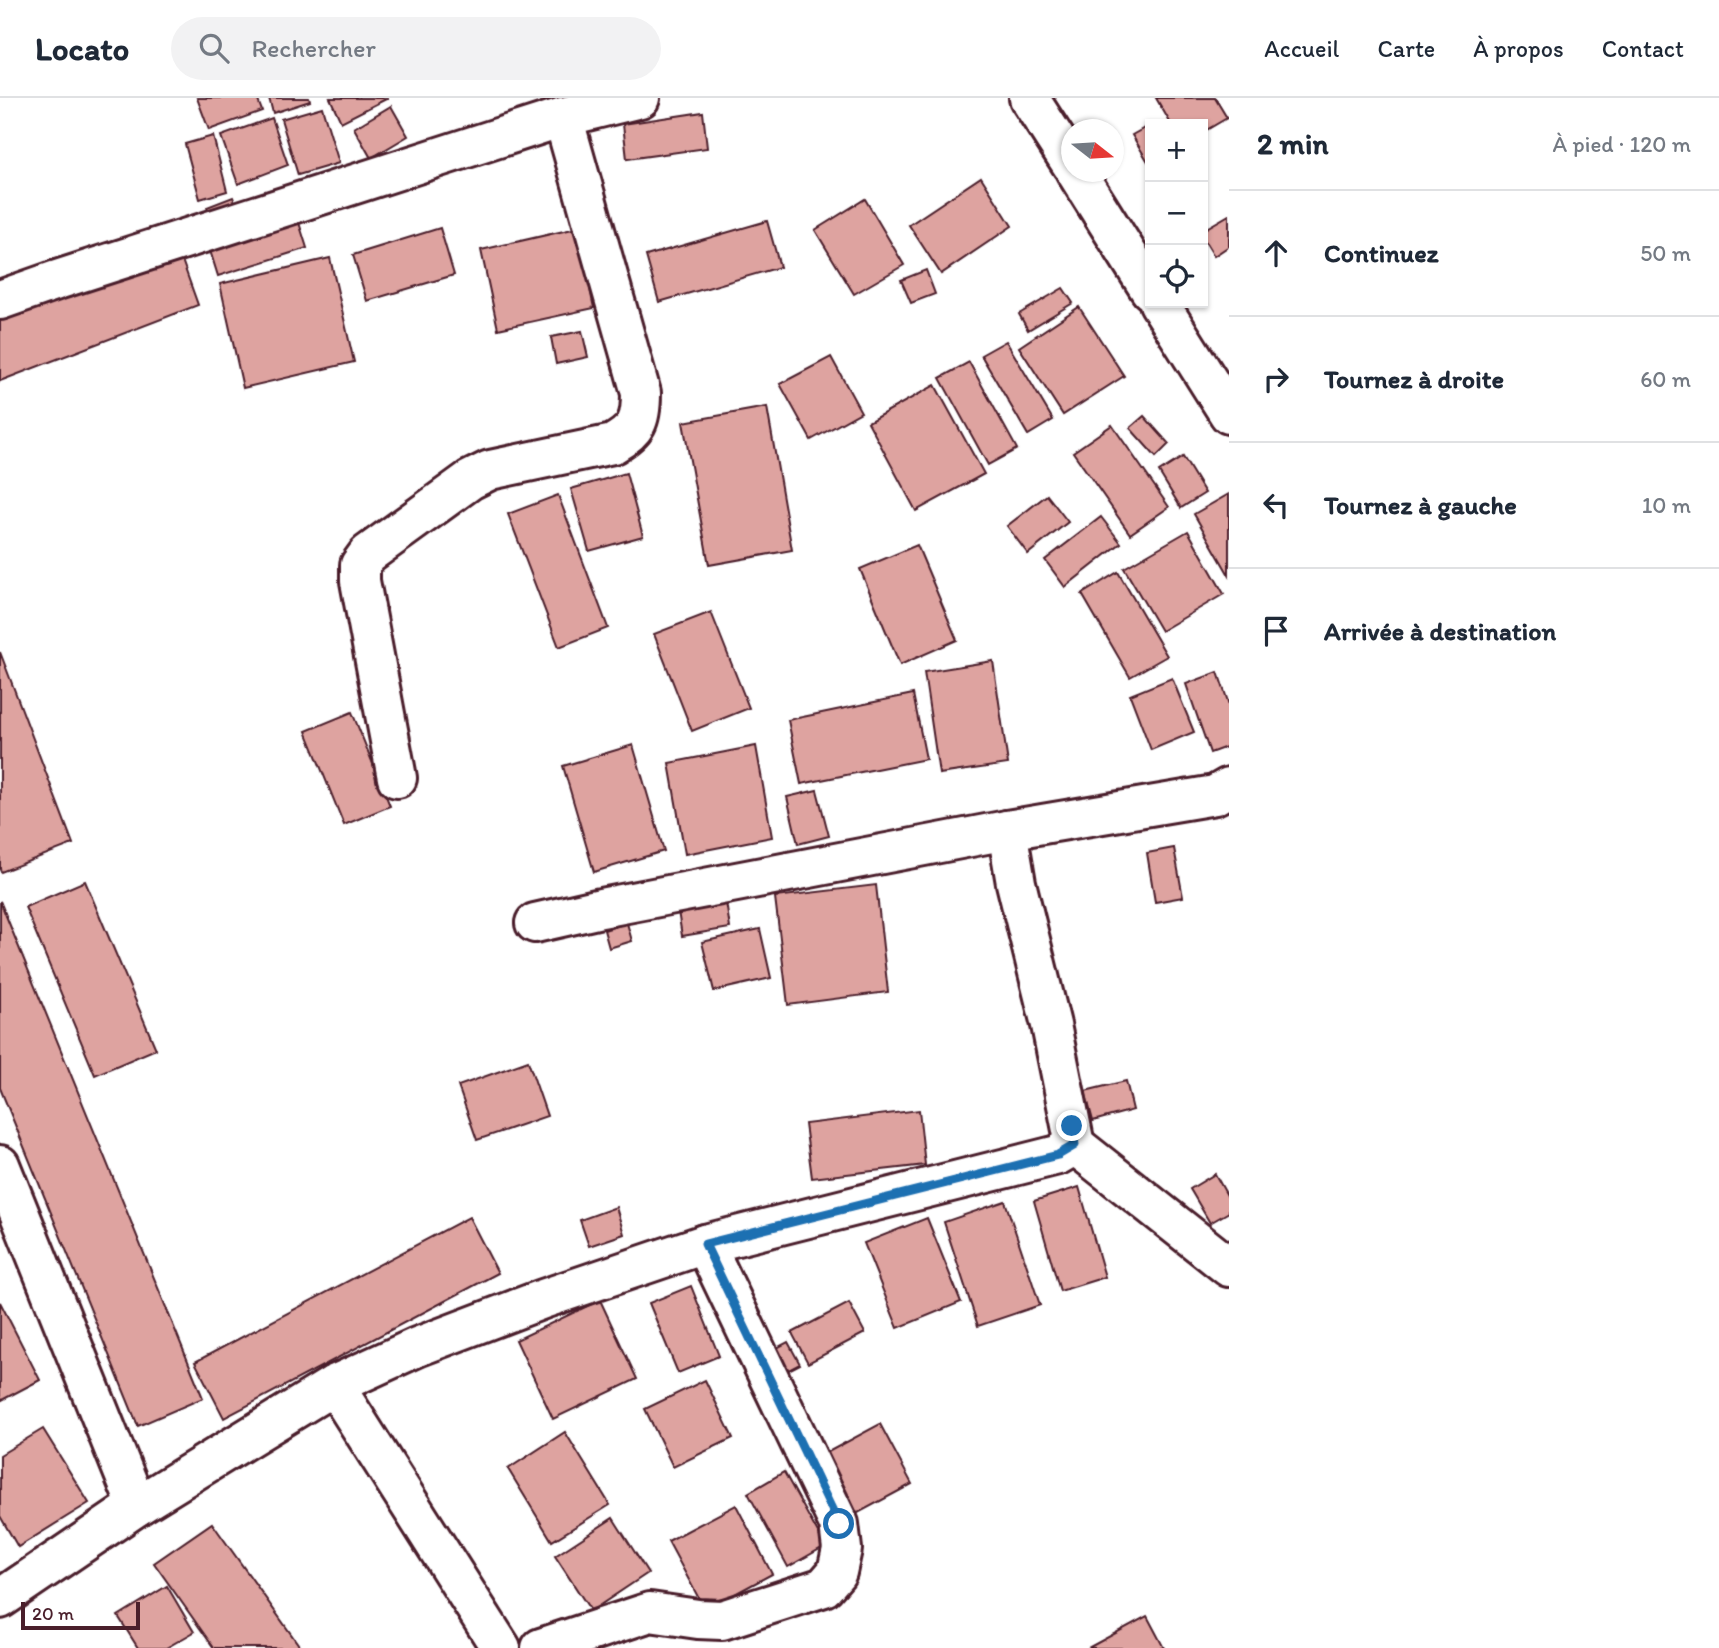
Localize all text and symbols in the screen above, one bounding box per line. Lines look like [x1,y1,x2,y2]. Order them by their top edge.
search box [171,17,661,80]
text: Locato [35,29,129,68]
icon: search [195,29,233,67]
text: Rechercher [251,32,376,64]
text: Accueil [1264,34,1339,63]
text: Carte [1377,34,1435,63]
text: À propos [1473,34,1564,63]
text: Contact [1602,34,1684,63]
north arrow [1061,119,1124,182]
map controls [1145,119,1208,308]
button: + [1145,119,1208,182]
text: 2 min [1257,125,1328,162]
text: À pied · 120 m [1552,130,1691,158]
button: − [1145,182,1208,245]
icon: ahead [1257,234,1295,272]
text: Continuez [1324,237,1439,269]
text: 50 m [1640,239,1691,267]
button: locate [1145,245,1208,308]
icon: right [1257,360,1295,398]
text: Tournez à droite [1324,363,1504,395]
text: 60 m [1640,365,1691,393]
icon: left [1257,486,1295,524]
text: Tournez à gauche [1324,489,1517,521]
text: 10 m [1642,491,1691,519]
icon: arrive [1257,612,1295,650]
text: Arrivée à destination [1324,615,1556,647]
route end [1056,1110,1087,1141]
route start [823,1508,854,1539]
scale bar [21,1599,140,1631]
text: 20 m [32,1602,74,1625]

